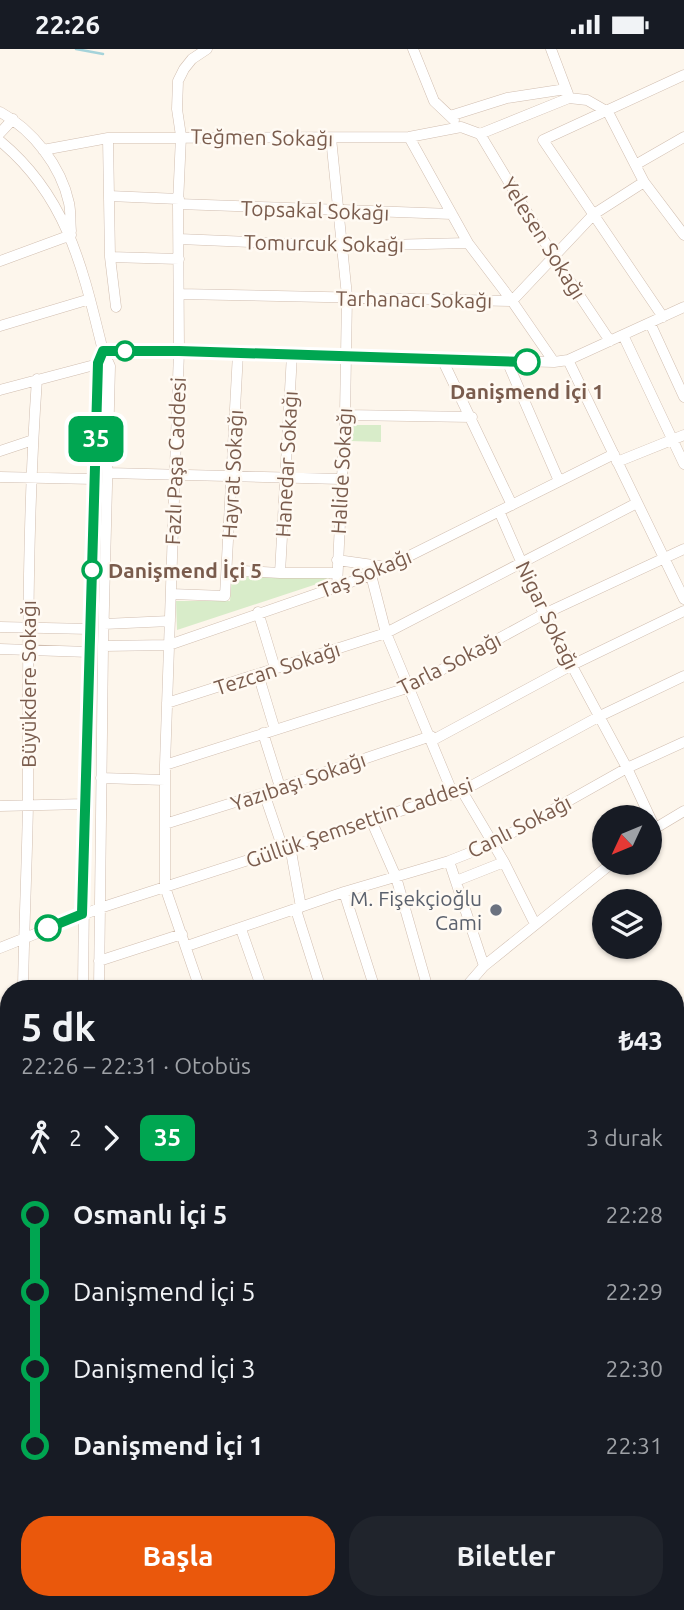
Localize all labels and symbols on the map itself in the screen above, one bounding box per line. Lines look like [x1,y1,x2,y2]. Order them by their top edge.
street label: Teğmen Sokağı [190,124,334,150]
street label: Yelesen Sokağı [497,173,591,303]
street label: Topsakal Sokağı [240,195,390,225]
street label: Tomurcuk Sokağı [244,230,404,256]
street label: Tarhanacı Sokağı [335,286,493,312]
unlabelled marker [115,341,135,361]
marker: Danişmend İçi 1 [514,349,540,375]
street label: Fazlı Paşa Caddesi [160,377,190,545]
place label: Danişmend İçi 1 [450,379,604,403]
street label: Hanedar Sokağı [270,390,302,538]
street label: Halide Sokağı [326,407,356,535]
street label: Hayrat Sokağı [217,409,247,539]
line badge: 35 [64,416,128,462]
street label: Taş Sokağı [315,544,415,602]
street label: Nigar Sokağı [511,557,585,673]
place label: Danişmend İçi 5 [108,558,262,582]
marker: Danişmend İçi 5 [82,560,102,580]
street label: Büyükdere Sokağı [16,600,40,768]
street label: Tarla Sokağı [393,627,505,699]
street label: Tezcan Sokağı [211,636,343,700]
street label: Yazıbaşı Sokağı [227,747,369,815]
street label: Güllük Şemsettin Caddesi [242,772,476,872]
street label: Canlı Sokağı [463,790,575,862]
north arrow [592,805,662,875]
place label: M. Fişekçioğlu Cami [350,886,482,934]
marker: M. Fişekçioğlu Cami [488,902,504,918]
unlabelled marker [35,915,61,941]

